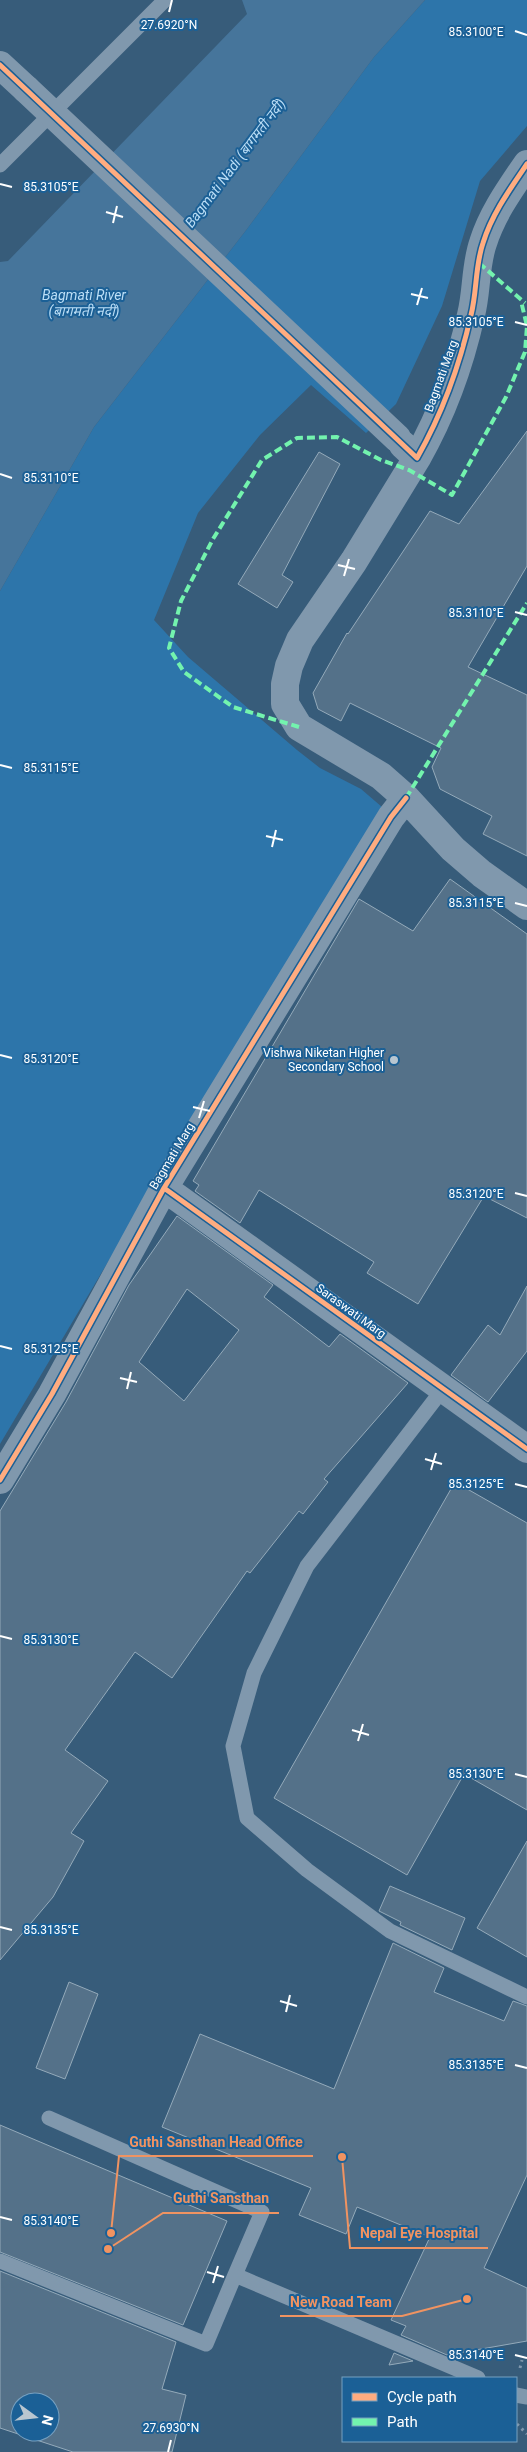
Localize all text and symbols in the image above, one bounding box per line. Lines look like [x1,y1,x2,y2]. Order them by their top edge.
text: 27.6920°N [141,18,197,32]
text: 85.3100°E [449,25,504,39]
water label: Bagmati Nadi (बागमती नदी) [181,96,289,231]
text: 85.3105°E [24,180,79,194]
water label: Bagmati River (बागमती नदी) [42,287,126,320]
text: 85.3105°E [449,315,504,329]
street label: Bagmati Marg [422,338,460,414]
text: 85.3110°E [24,471,79,485]
text: 85.3110°E [449,606,504,620]
text: 85.3115°E [24,761,79,775]
text: 85.3115°E [449,896,504,910]
place label: Vishwa Niketan Higher Secondary School [263,1046,384,1074]
text: 85.3120°E [24,1052,79,1066]
marker: Vishwa Niketan Higher Secondary School [388,1054,400,1066]
street label: Bagmati Marg [147,1120,197,1192]
text: 85.3120°E [449,1187,504,1201]
street label: Saraswati Marg [313,1281,389,1341]
text: 85.3125°E [24,1342,79,1356]
text: 85.3125°E [449,1477,504,1491]
text: 85.3130°E [24,1633,79,1647]
text: 85.3130°E [449,1767,504,1781]
text: 85.3135°E [24,1923,79,1937]
text: 85.3135°E [449,2058,504,2072]
callout: Guthi Sansthan Head Office [119,2127,313,2156]
text: Guthi Sansthan Head Office [129,2134,303,2150]
callout: Guthi Sansthan [163,2184,279,2213]
text: Guthi Sansthan [173,2190,269,2206]
text: 85.3140°E [24,2214,79,2228]
callout: Nepal Eye Hospital [350,2219,488,2248]
text: Nepal Eye Hospital [360,2225,478,2241]
callout: New Road Team [280,2287,402,2316]
text: New Road Team [290,2294,392,2310]
text: 85.3140°E [449,2348,504,2362]
legend [342,2377,517,2442]
text: Cycle path [387,2388,457,2406]
north arrow [10,2392,60,2442]
text: Path [387,2413,418,2431]
text: N [39,2414,57,2427]
text: 27.6930°N [143,2421,199,2435]

